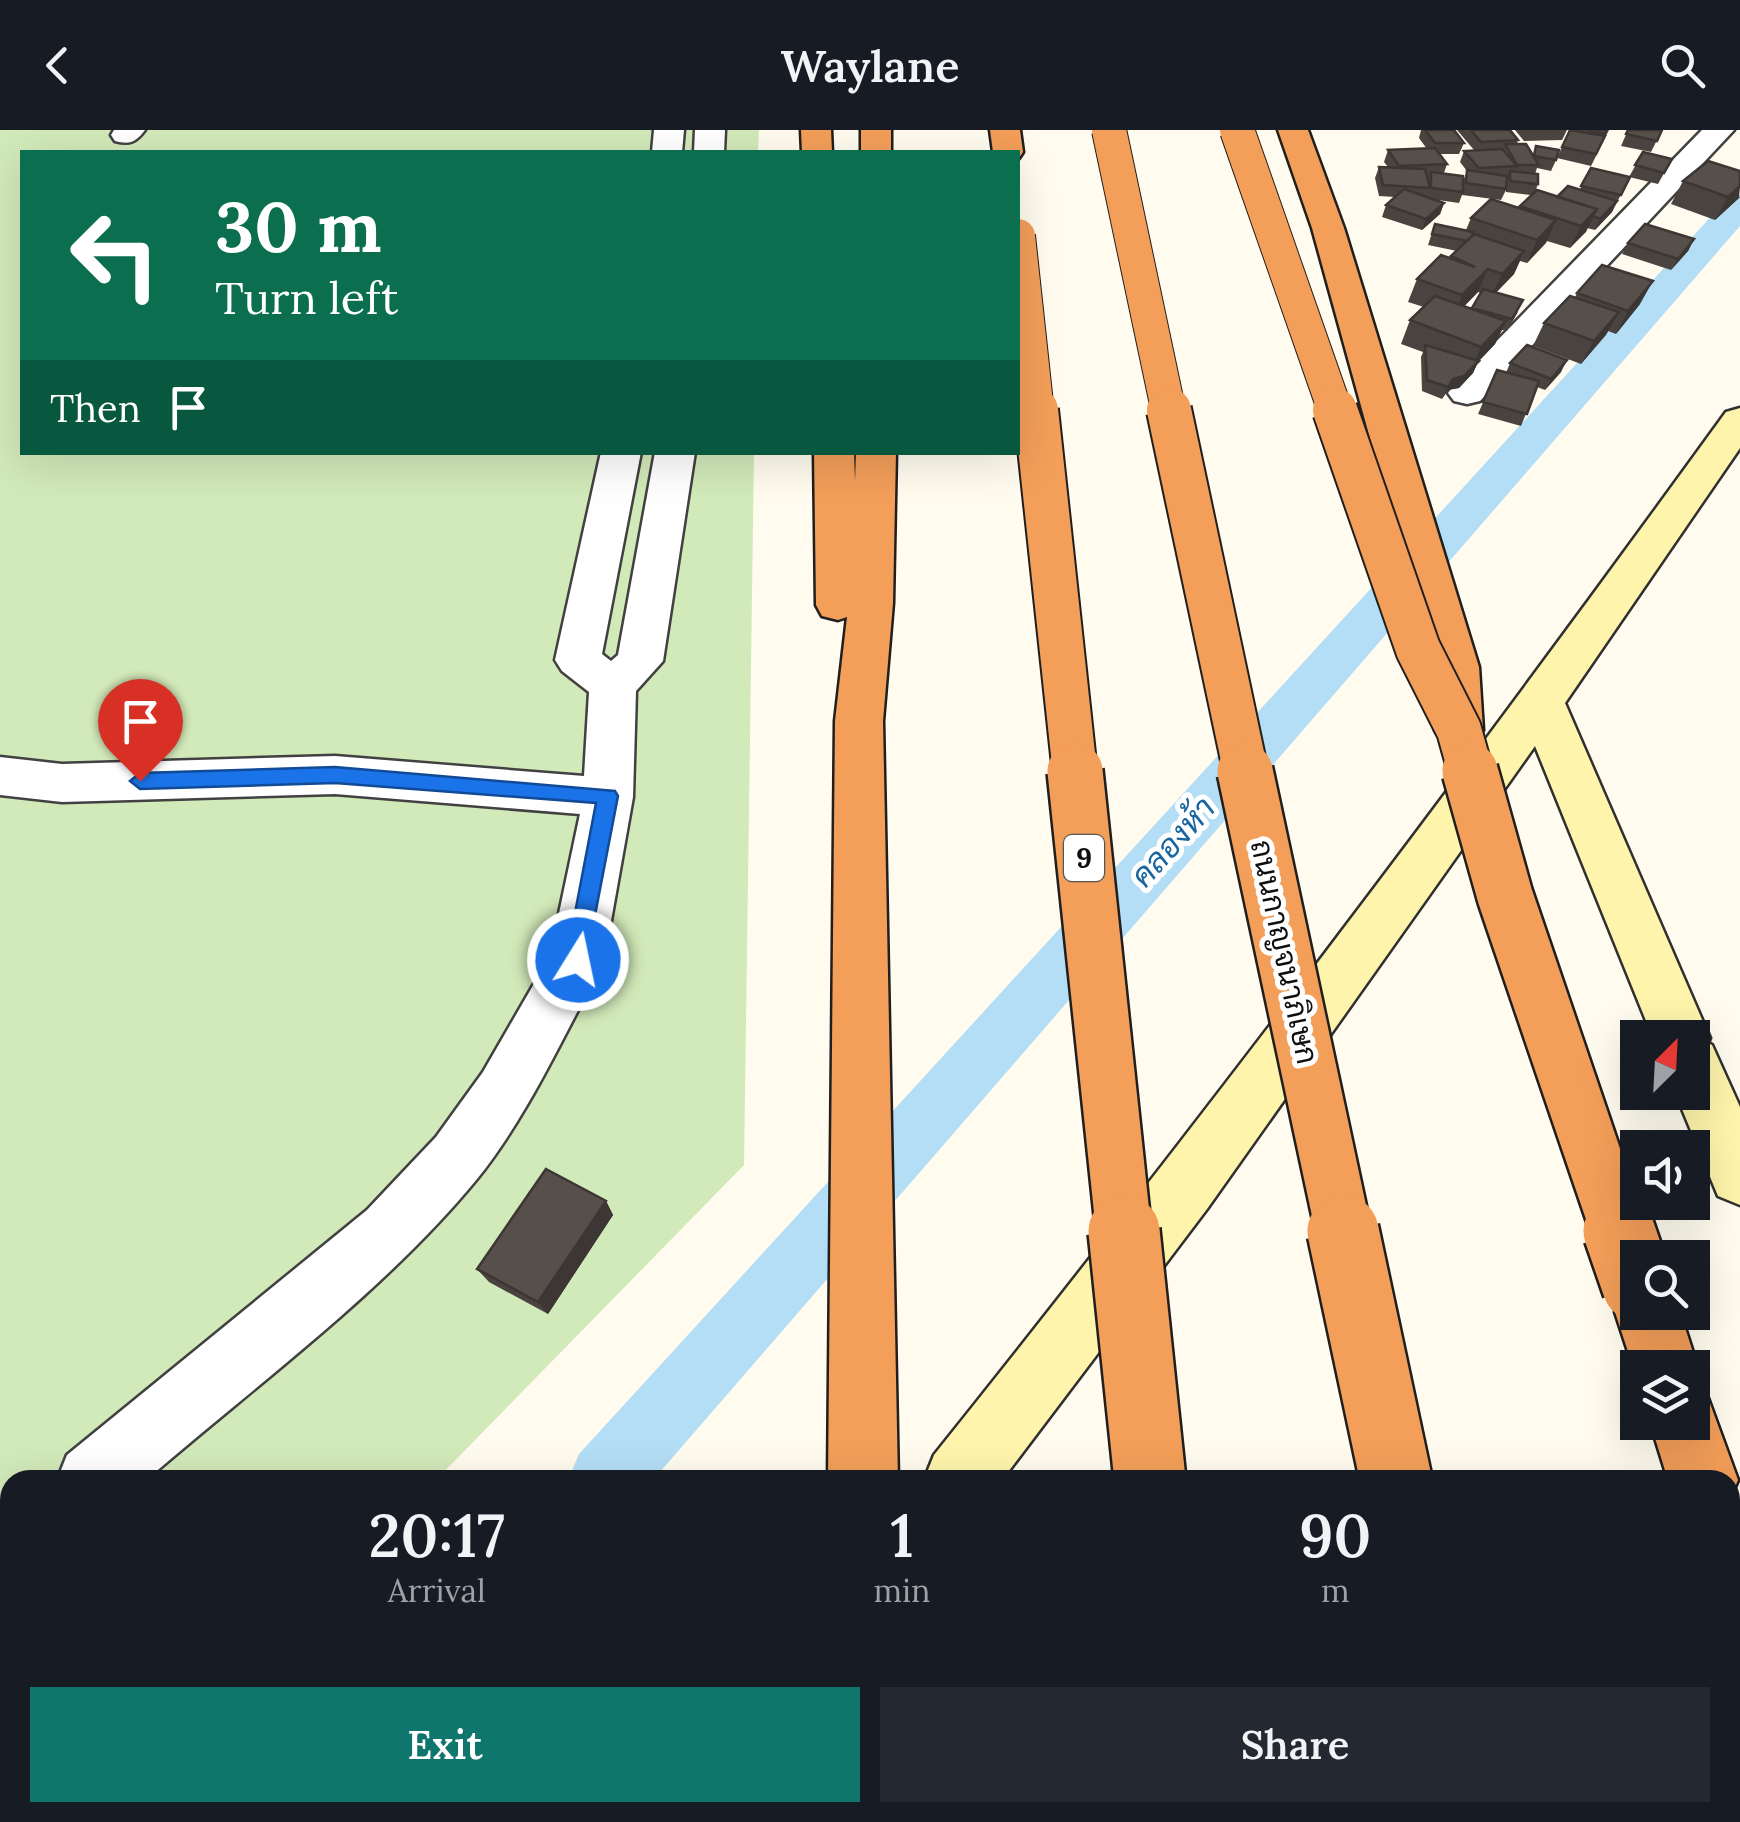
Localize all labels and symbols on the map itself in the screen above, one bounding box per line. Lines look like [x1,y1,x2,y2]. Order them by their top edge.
pin [98,679,183,782]
water label: คลองห้า [1122,788,1224,895]
road number: 9 [1064,835,1104,881]
street label: ถนนกาญจนาภิเษก [1243,836,1327,1067]
position arrow [526,908,630,1012]
north arrow [1620,1020,1710,1110]

